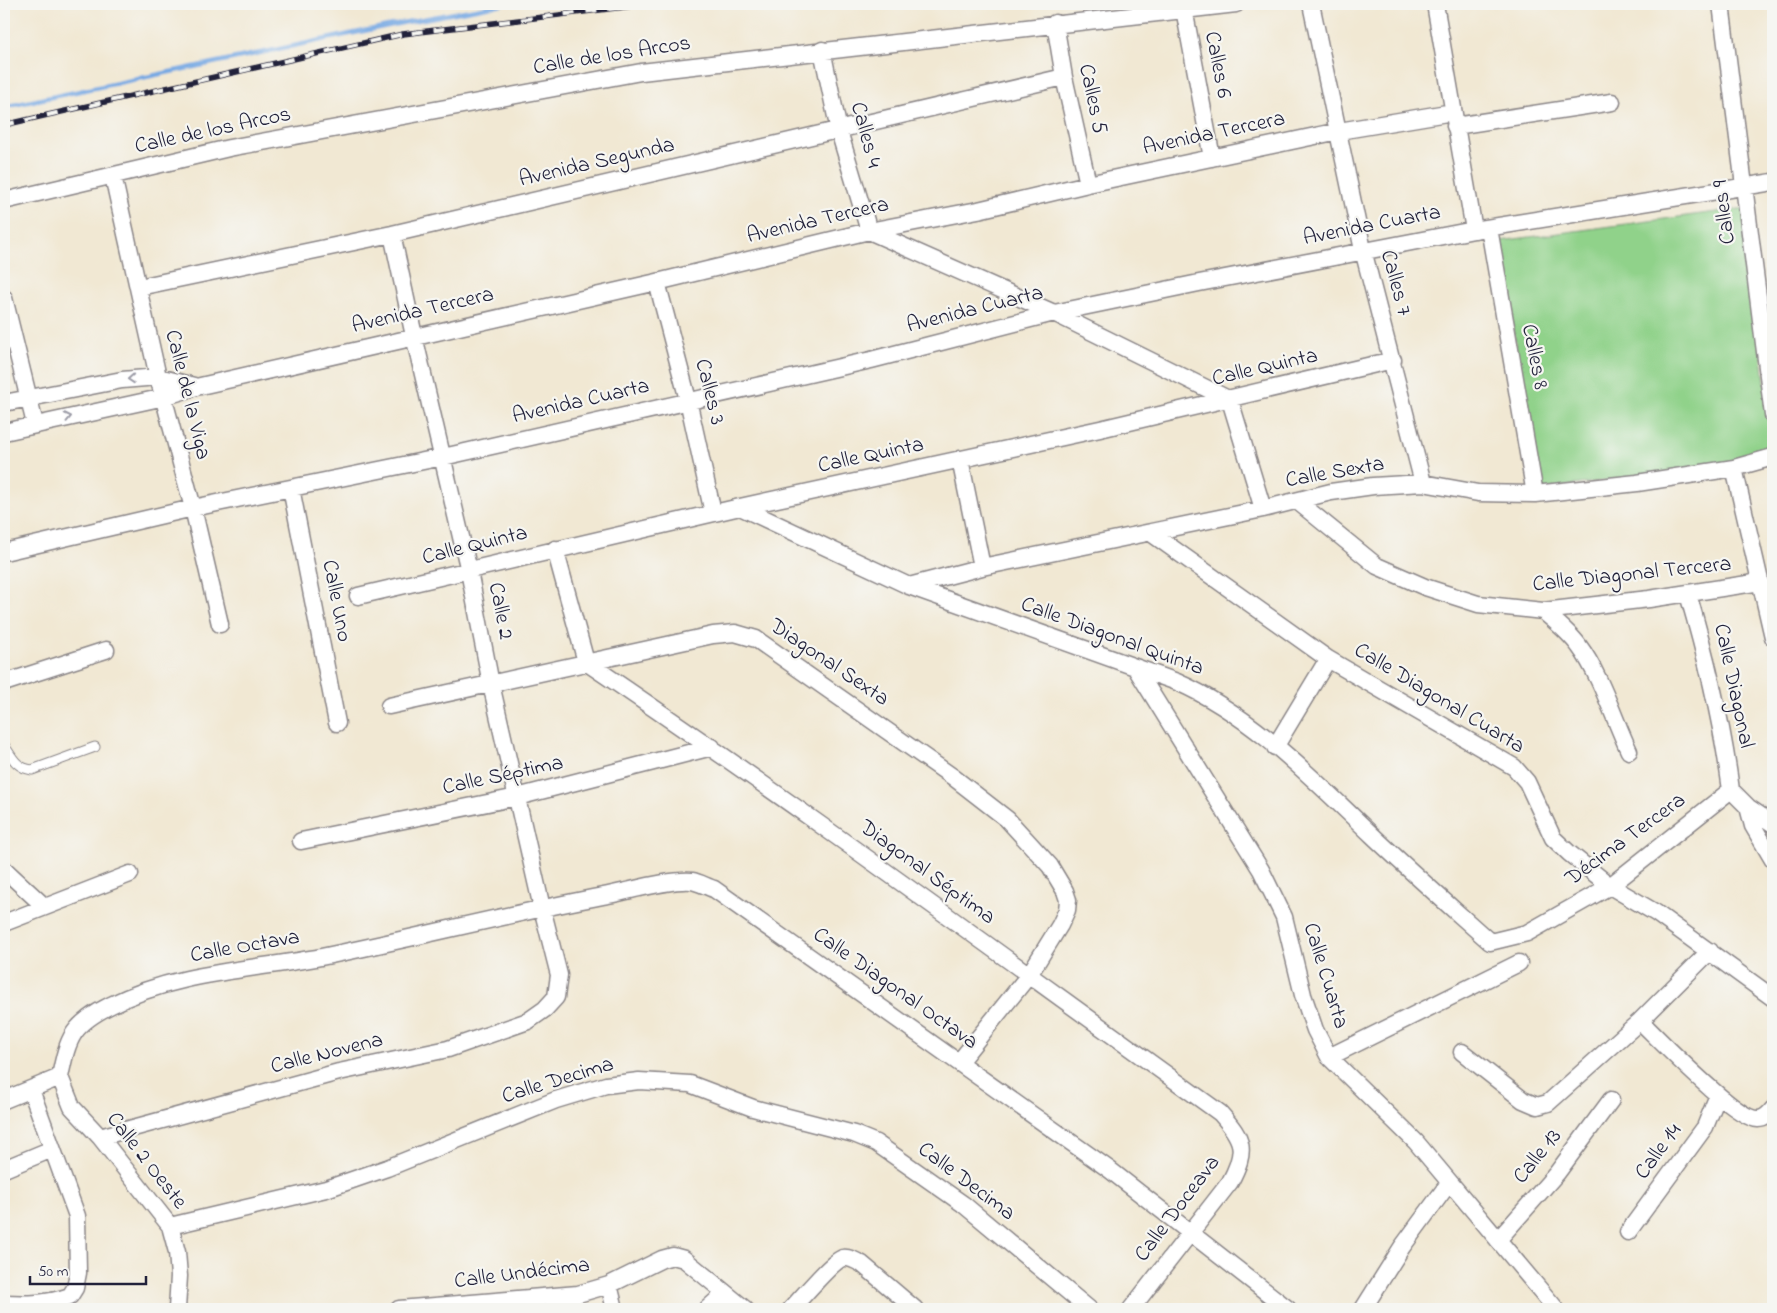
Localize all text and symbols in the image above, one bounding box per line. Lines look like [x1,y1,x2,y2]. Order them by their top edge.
street label: Calle de los Arcos [531,28,693,84]
street label: Calles 6 [1195,29,1239,102]
street label: Calles 5 [1069,61,1115,137]
street label: Calle de los Arcos [132,99,294,163]
street label: Calles 4 [841,99,889,171]
street label: Avenida Tercera [1140,103,1288,165]
street label: Avenida Segunda [516,130,678,197]
street label: Calles 9 [1705,178,1745,246]
street label: Avenida Tercera [744,189,892,253]
street label: Avenida Cuarta [1300,197,1444,255]
street label: Calles 7 [1371,247,1419,319]
street label: Avenida Cuarta [903,278,1047,342]
street label: Avenida Tercera [349,279,497,343]
street label: Calles 8 [1512,321,1556,393]
street label: Calle de la Viga [154,327,219,463]
street label: Calle Quinta [1209,340,1321,396]
street label: Calles 3 [685,356,733,428]
street label: Avenida Cuarta [509,371,653,433]
one-way arrow [127,374,135,385]
one-way arrow [64,412,73,423]
street label: Calle Quinta [815,429,927,483]
street label: Calle Sexta [1283,449,1387,497]
street label: Calle Quinta [419,517,531,575]
street label: Calle Diagonal Tercera [1531,549,1733,602]
street label: Calle Uno [312,557,360,645]
street label: Calle 2 [479,580,521,642]
street label: Calle Diagonal Quinta [1016,589,1208,686]
street label: Diagonal Sexta [761,610,895,716]
street label: Calle Diagonal [1703,621,1762,751]
street label: Calle Diagonal Cuarta [1347,635,1531,764]
street label: Calle Séptima [440,748,566,804]
street label: Décima Tercera [1558,785,1693,895]
street label: Diagonal Séptima [851,812,1002,934]
street label: Calle Cuarta [1294,919,1356,1033]
street label: Calle Diagonal Octava [805,920,984,1059]
street label: Calle Octava [188,922,302,972]
street label: Calle Novena [267,1025,387,1083]
street label: Calle Decima [498,1049,618,1113]
street label: Calle 2 Oeste [98,1105,194,1217]
street label: Calle 14 [1628,1117,1690,1187]
street label: Calle 13 [1506,1123,1570,1191]
street label: Calle Decima [910,1134,1022,1230]
street label: Calle Doceava [1127,1149,1229,1269]
street label: Calle Undécima [452,1250,592,1298]
scale bar [30,1253,146,1285]
text: 50 m [38,1261,69,1283]

